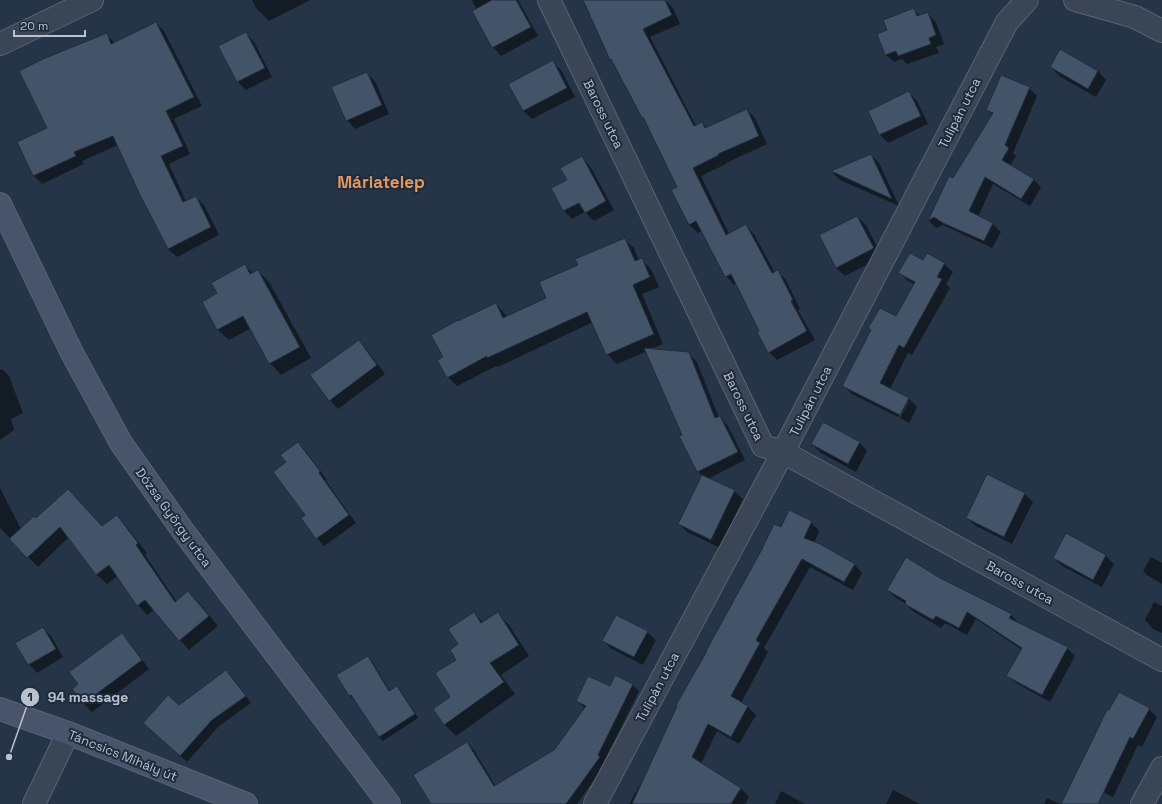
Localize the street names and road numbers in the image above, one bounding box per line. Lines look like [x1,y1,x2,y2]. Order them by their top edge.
street label: Tulipán utca [934,75,985,151]
street label: Baross utca [580,77,628,152]
street label: Tulipán utca [785,363,836,439]
street label: Baross utca [720,369,768,444]
street label: Dózsa György utca [132,464,216,571]
street label: Baross utca [983,557,1057,608]
street label: Tulipán utca [632,649,683,725]
street label: Táncsics Mihály út [66,726,180,785]

